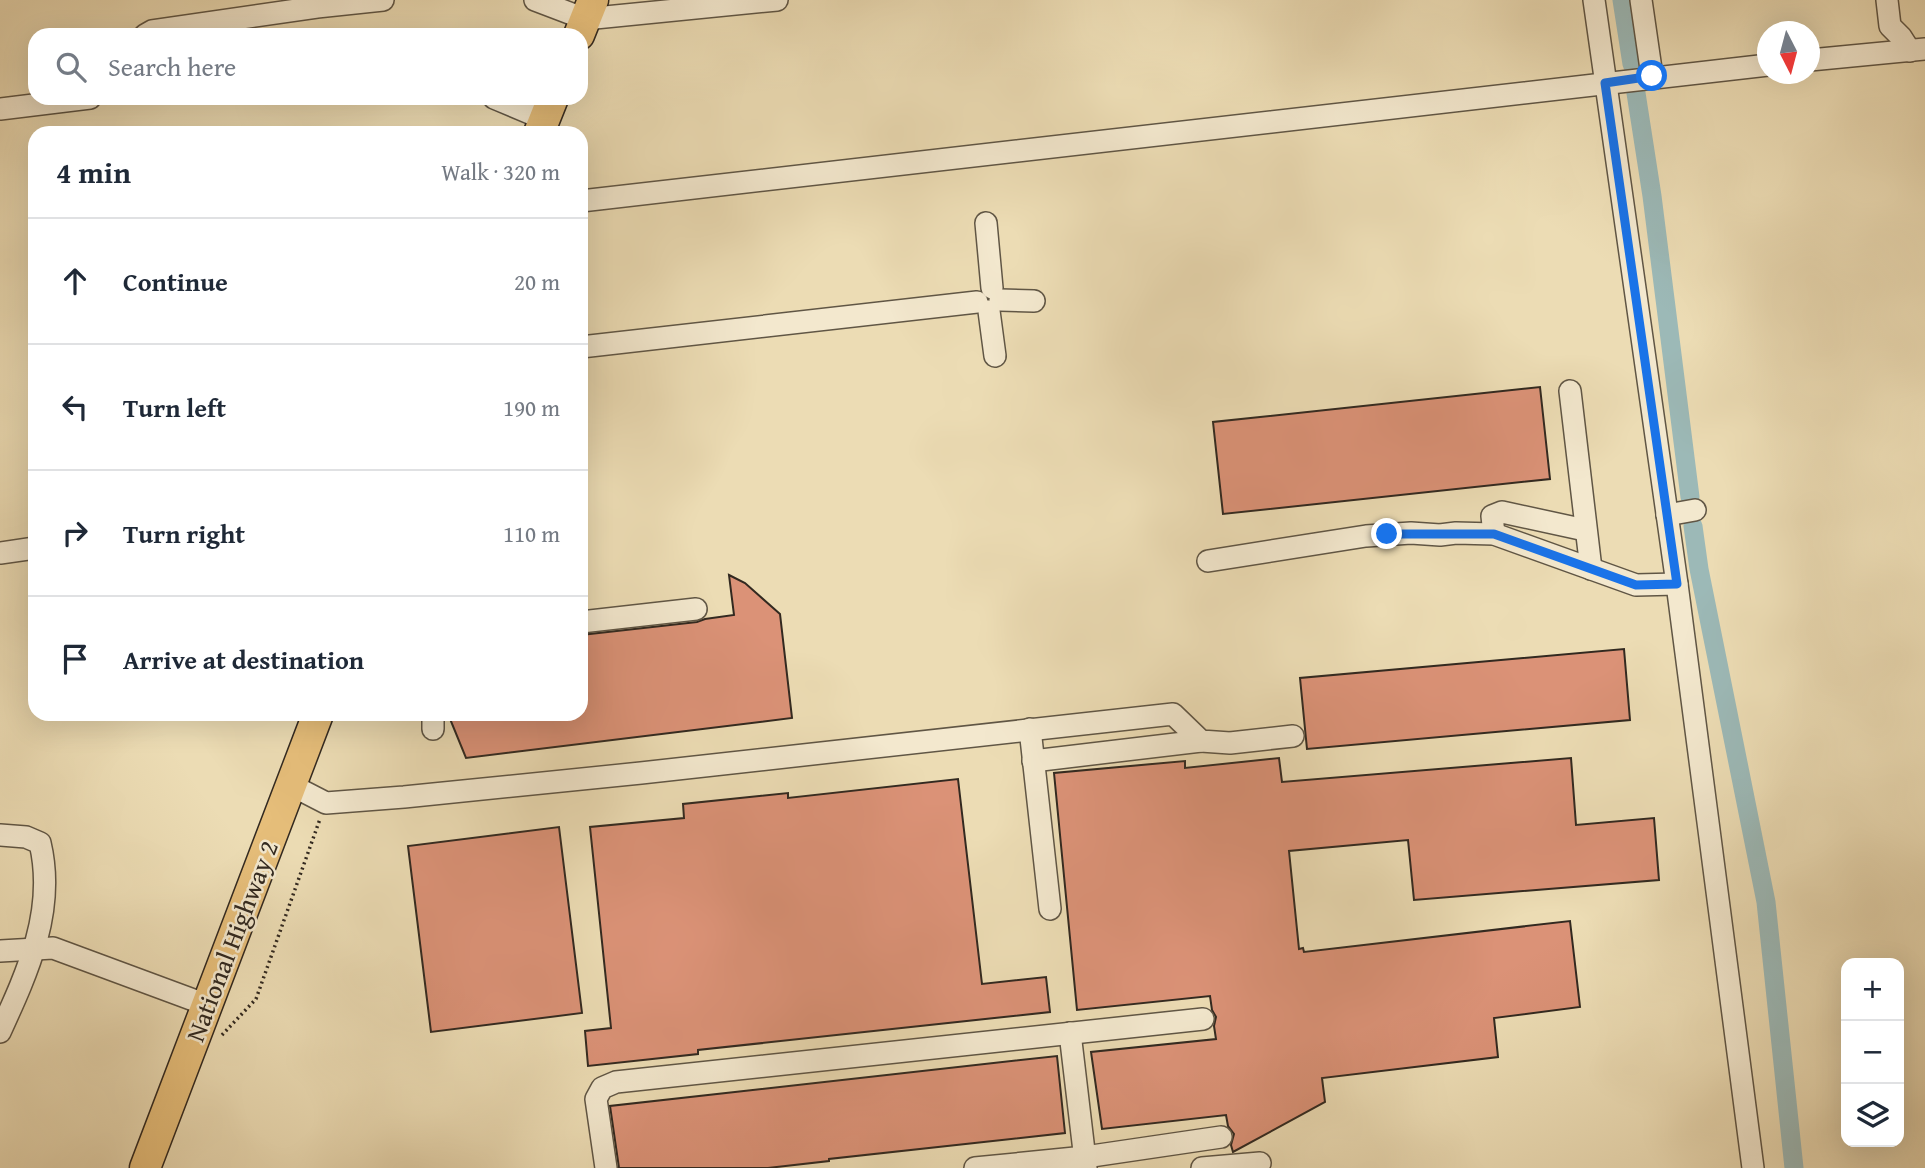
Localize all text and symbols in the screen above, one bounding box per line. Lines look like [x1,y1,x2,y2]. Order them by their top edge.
north arrow [1757,21,1820,84]
search box [28,28,588,105]
text: Search here [108,47,236,86]
icon: search [52,48,90,86]
route start [1636,60,1667,91]
text: 4 min [56,150,131,194]
text: Walk · 320 m [441,155,560,188]
icon: ahead [56,262,94,300]
text: Continue [123,262,228,301]
text: 20 m [514,265,560,298]
icon: left [56,388,94,426]
text: Turn left [123,388,226,427]
text: 190 m [503,391,560,424]
icon: right [56,514,94,552]
text: Turn right [123,514,245,553]
text: 110 m [503,517,560,550]
route end [1371,518,1402,549]
icon: arrive [56,640,94,678]
text: Arrive at destination [123,640,364,679]
street label: National Highway 2 [175,835,288,1047]
map controls [1841,958,1904,1147]
button: + [1841,958,1904,1021]
button: − [1841,1021,1904,1084]
button: layers [1841,1084,1904,1147]

